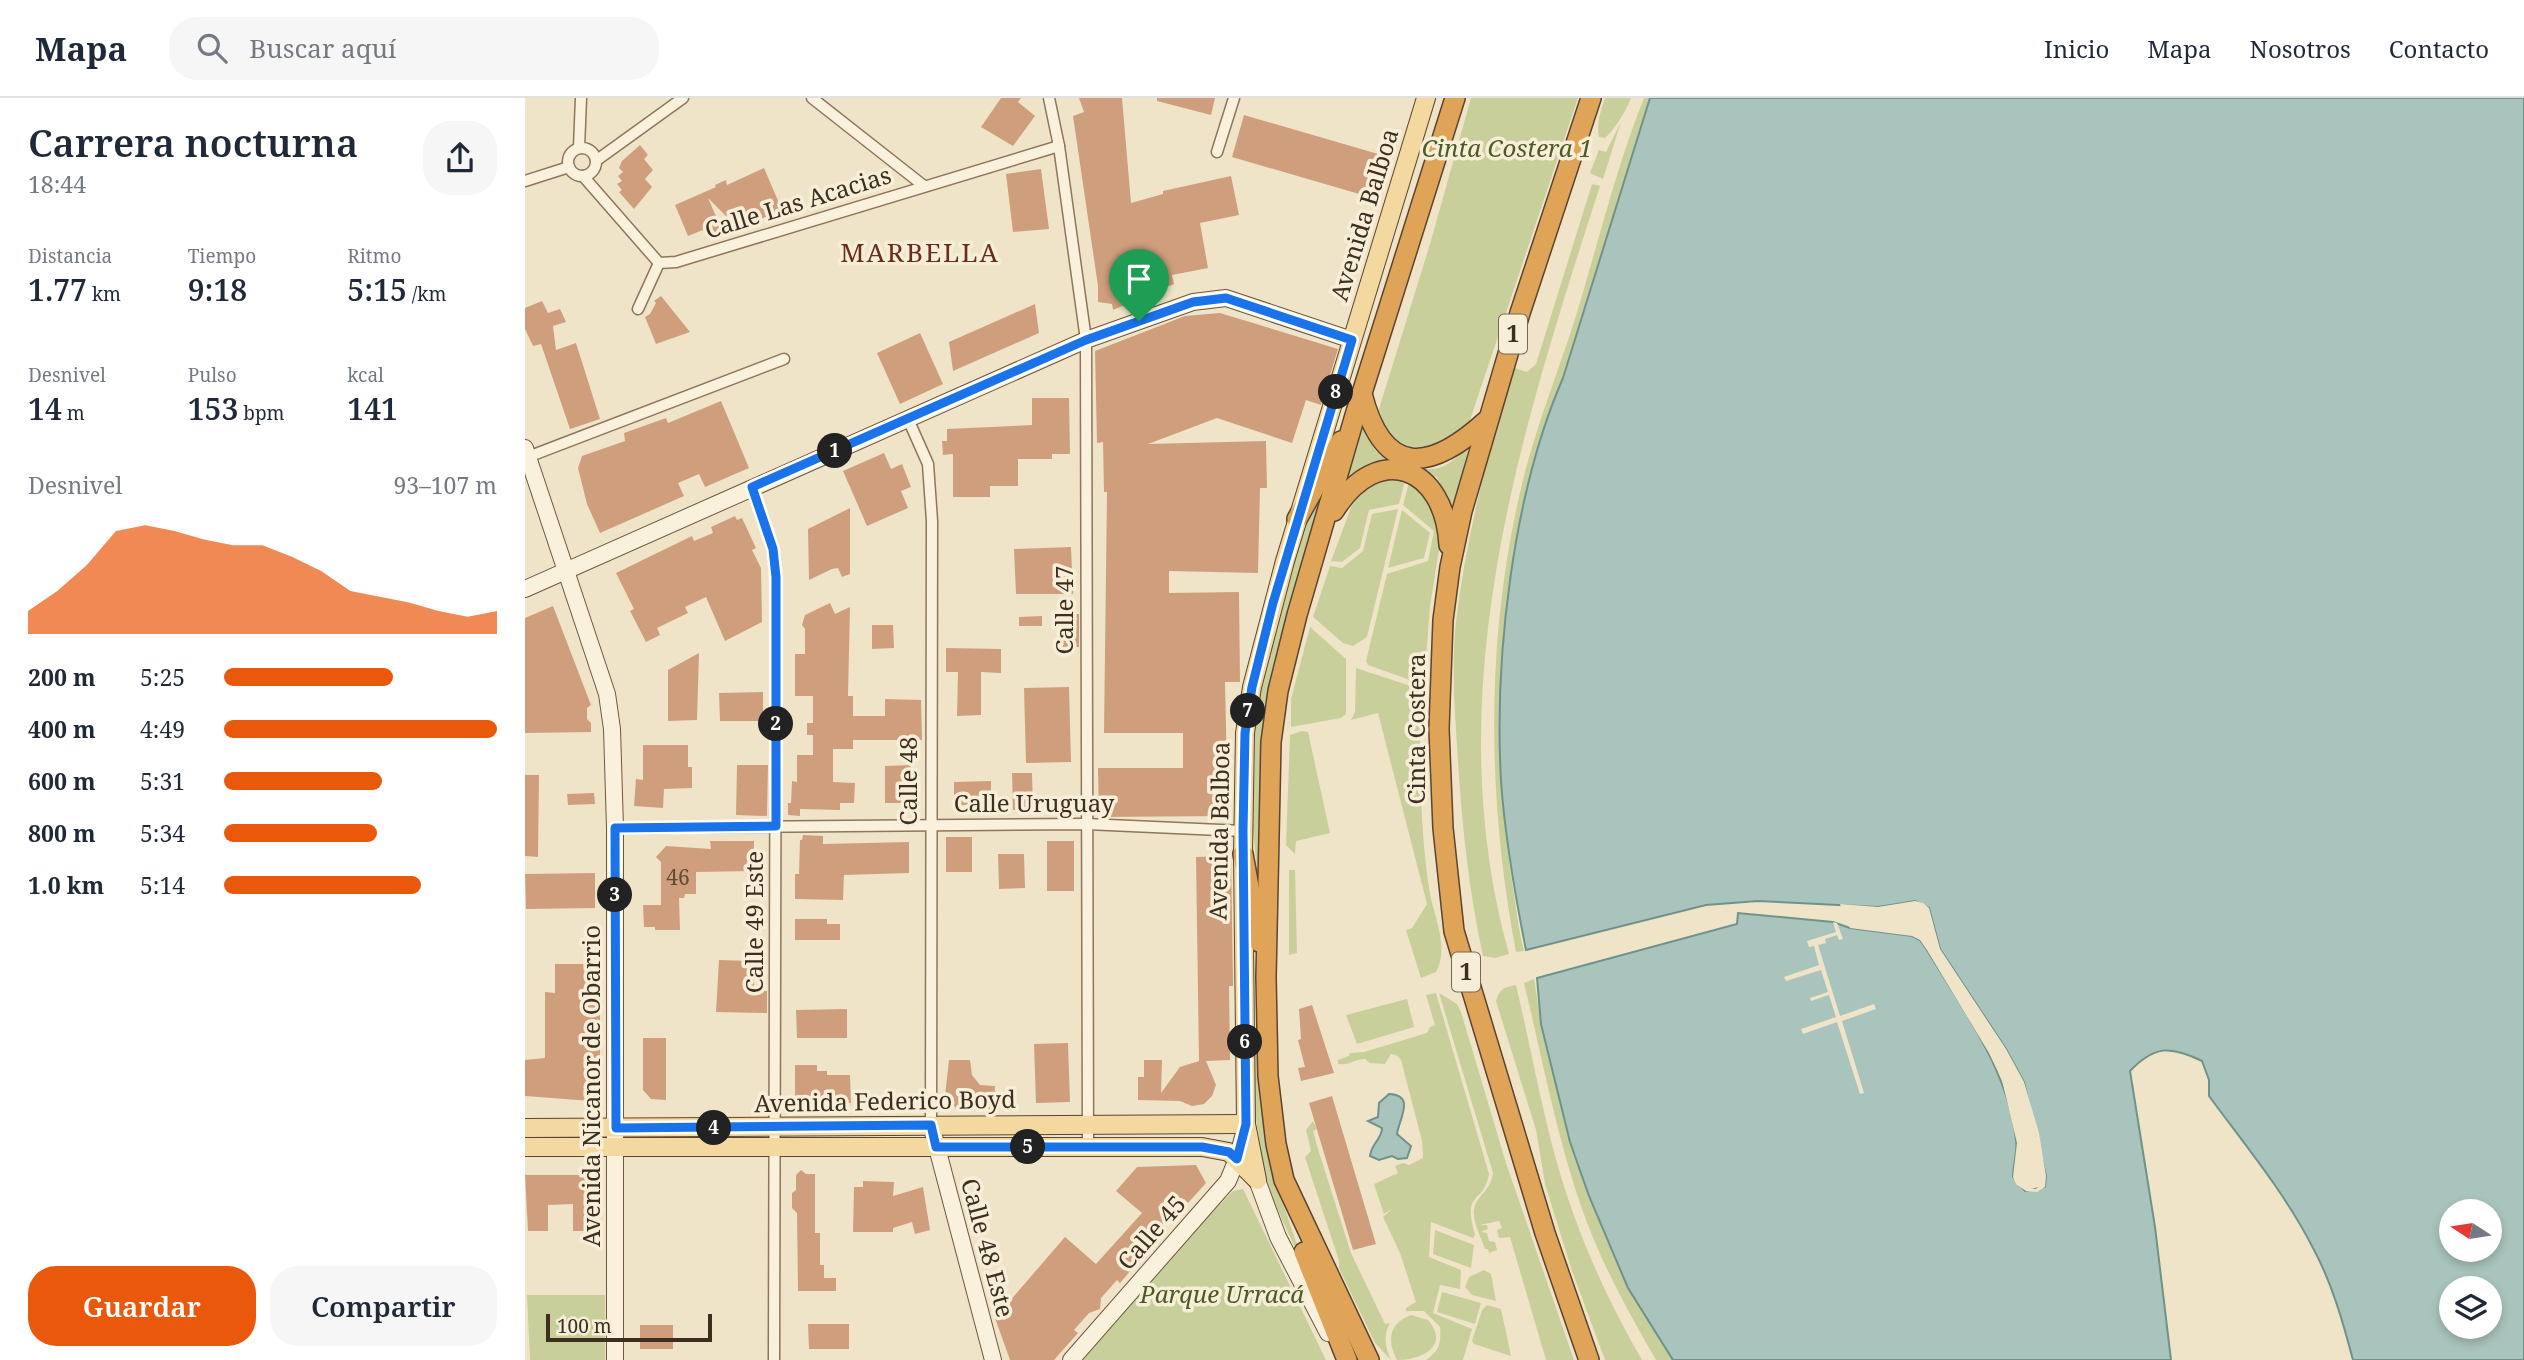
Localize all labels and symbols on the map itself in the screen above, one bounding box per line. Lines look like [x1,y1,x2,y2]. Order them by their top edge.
street label: Avenida Balboa [1322,124,1405,305]
park label: Cinta Costera 1 [1422,131,1592,164]
street label: Calle Las Acacias [700,158,895,246]
district label: MARBELLA [840,234,1000,270]
pin [1109,249,1169,321]
road number: 1 [1499,314,1527,354]
pin: 8 [1319,374,1353,410]
pin: 1 [817,434,853,468]
street label: Calle 47 [1047,565,1080,655]
street label: Cinta Costera [1399,653,1432,805]
pin: 7 [1231,694,1265,728]
pin: 2 [758,706,793,742]
street label: Calle 48 [891,736,924,826]
street label: Avenida Balboa [1200,741,1237,921]
street label: Calle Uruguay [954,786,1115,819]
street label: Calle 49 Este [737,851,770,993]
house number: 46 [666,863,690,891]
pin: 3 [597,878,633,912]
street label: Avenida Nicanor de Obarrio [574,925,607,1247]
road number: 1 [1452,952,1480,992]
pin: 6 [1227,1024,1263,1060]
street label: Avenida Federico Boyd [754,1082,1016,1119]
pin: 4 [697,1110,731,1146]
pin: 5 [1011,1130,1045,1164]
street label: Calle 48 Este [954,1175,1023,1321]
street label: Calle 45 [1109,1188,1193,1276]
north arrow [2439,1199,2503,1262]
park label: Parque Urracá [1139,1277,1304,1310]
scale bar [546,1311,712,1343]

